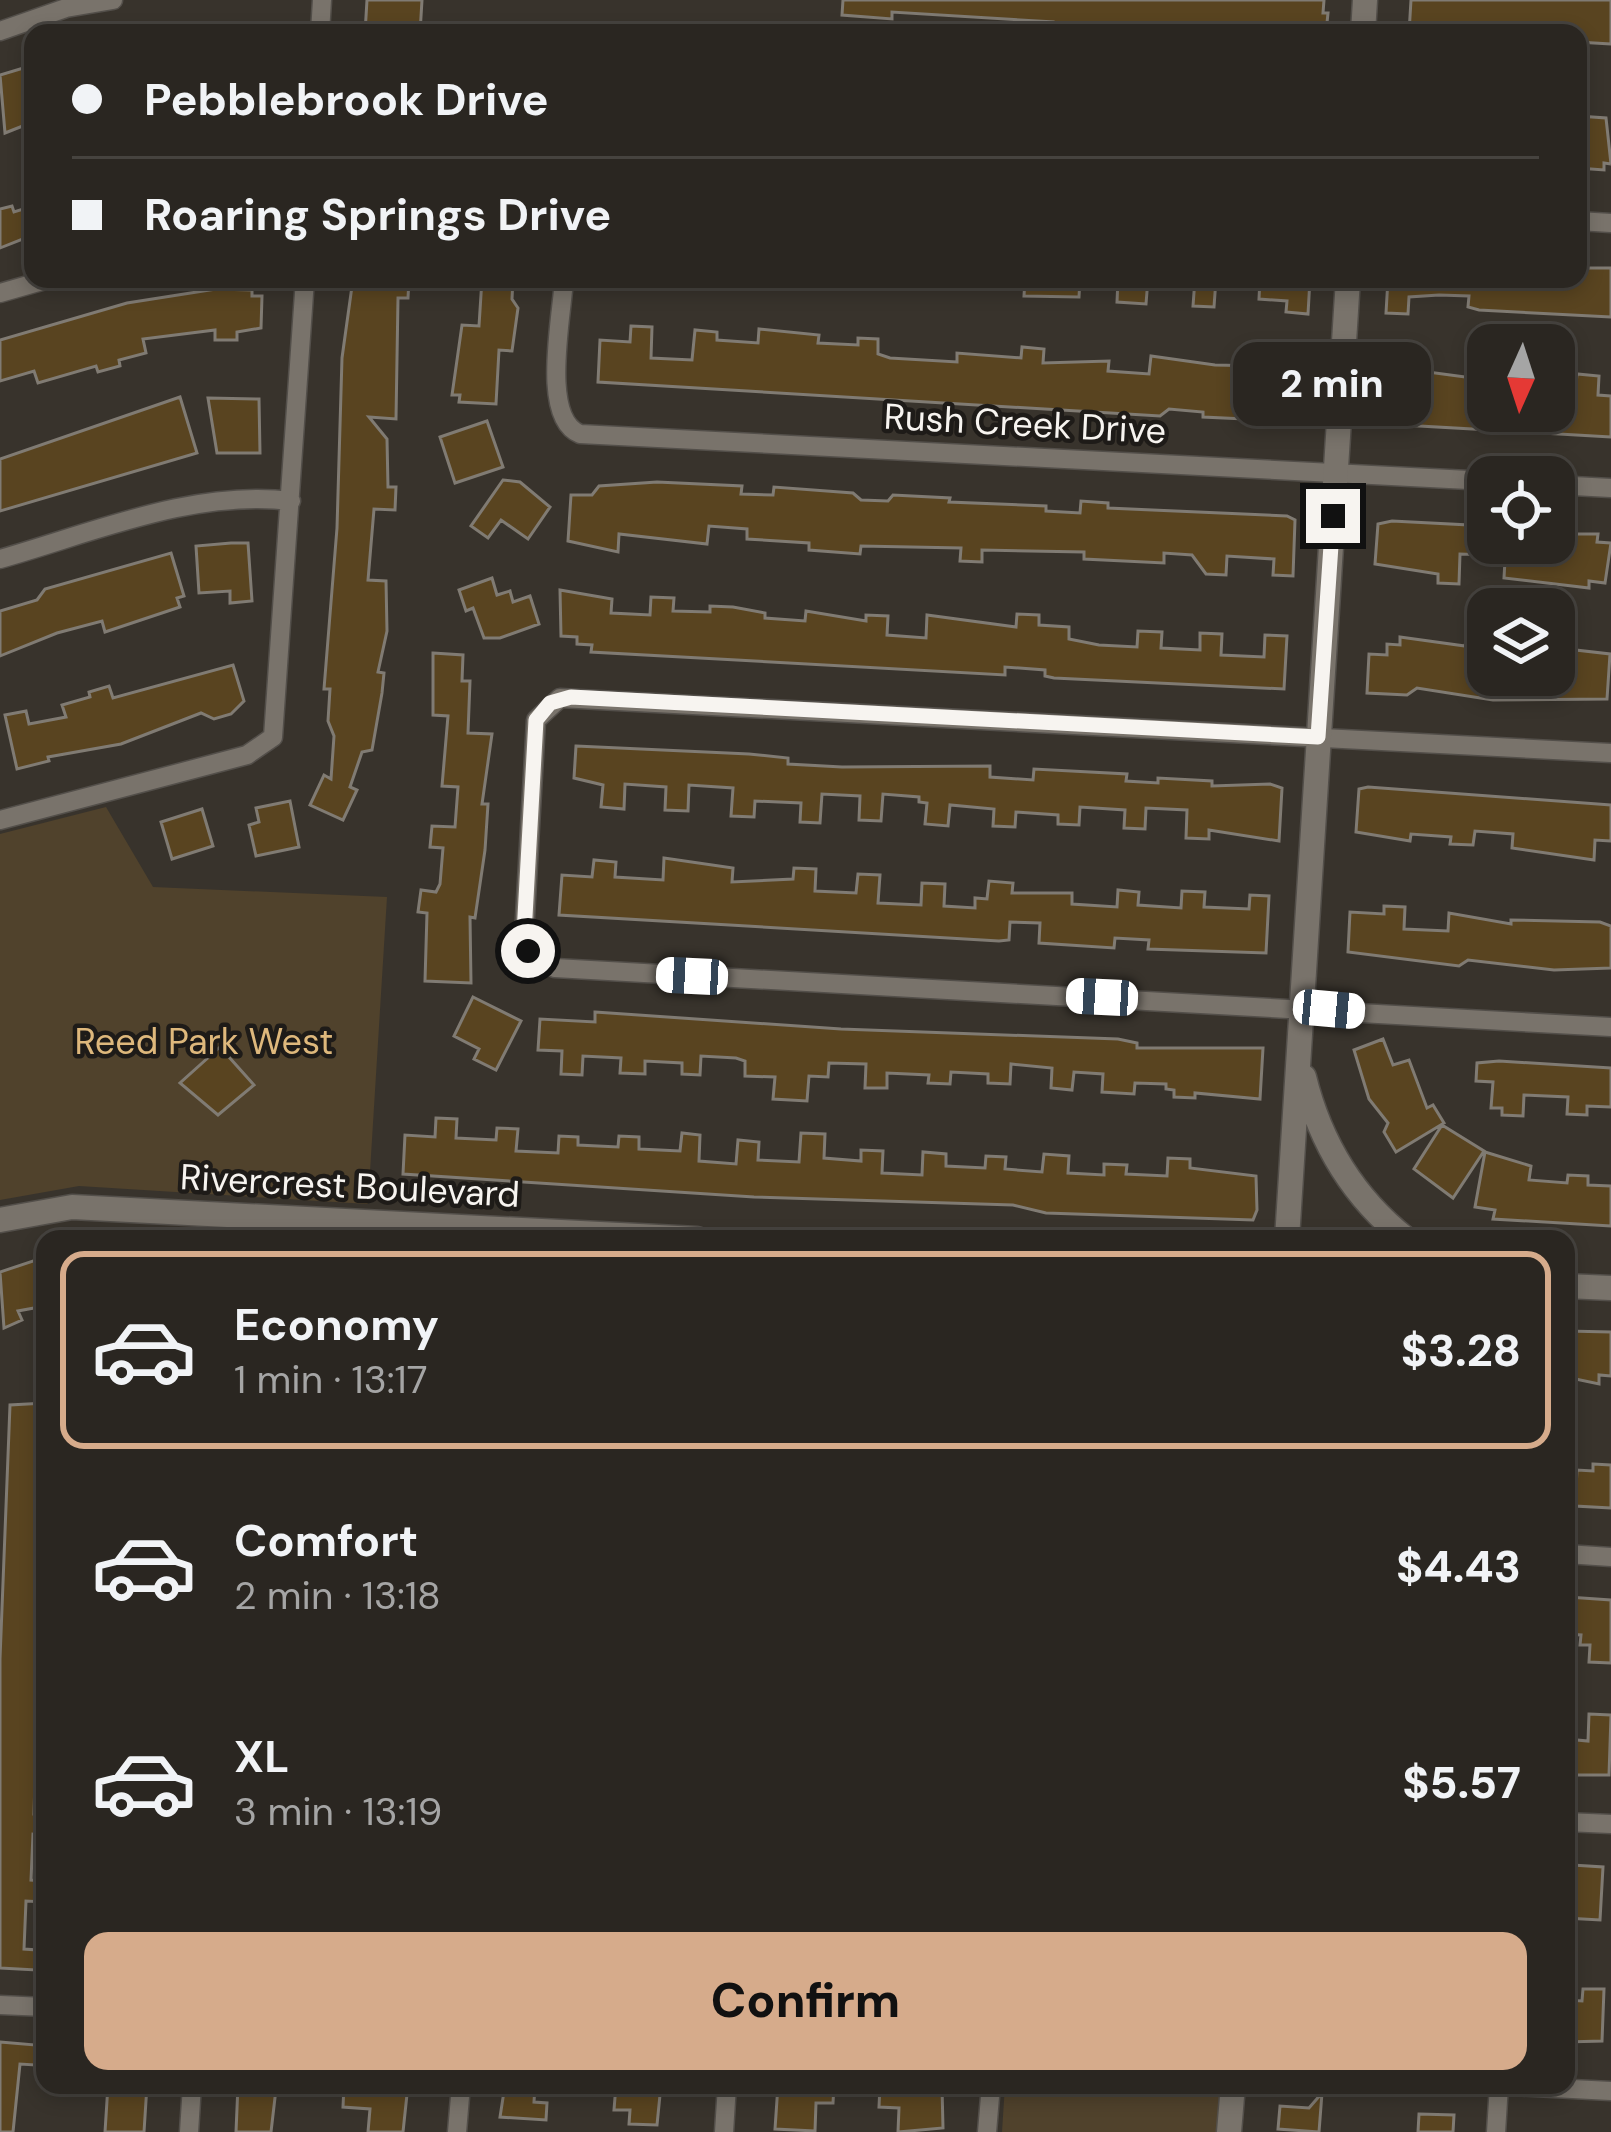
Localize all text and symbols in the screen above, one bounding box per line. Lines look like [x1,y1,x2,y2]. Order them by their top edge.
text: Pebblebrook Drive [144,70,549,129]
text: Roaring Springs Drive [144,185,611,244]
north arrow [1467,324,1575,432]
map controls [1467,324,1575,696]
callout: 2 min [1234,342,1432,426]
text: 2 min [1280,358,1384,409]
street label: Rush Creek Drive [883,393,1167,454]
button: locate [1467,456,1575,564]
route end [1306,489,1360,543]
button: layers [1467,588,1575,696]
route start [501,924,555,978]
car [655,956,729,996]
car [1065,977,1139,1017]
car [1292,988,1366,1030]
park label: Reed Park West [75,1018,333,1065]
street label: Rivercrest Boulevard [179,1153,521,1218]
text: Economy [234,1295,439,1354]
icon: car [90,1296,198,1404]
text: $3.28 [1401,1321,1521,1380]
text: 1 min · 13:17 [234,1354,428,1405]
text: Comfort [234,1511,418,1570]
icon: car [90,1512,198,1620]
text: $4.43 [1396,1537,1521,1596]
text: 2 min · 13:18 [234,1570,441,1621]
text: XL [234,1727,289,1786]
icon: car [90,1728,198,1836]
text: $5.57 [1402,1753,1521,1812]
text: 3 min · 13:19 [234,1786,442,1837]
button: Confirm [84,1932,1527,2070]

